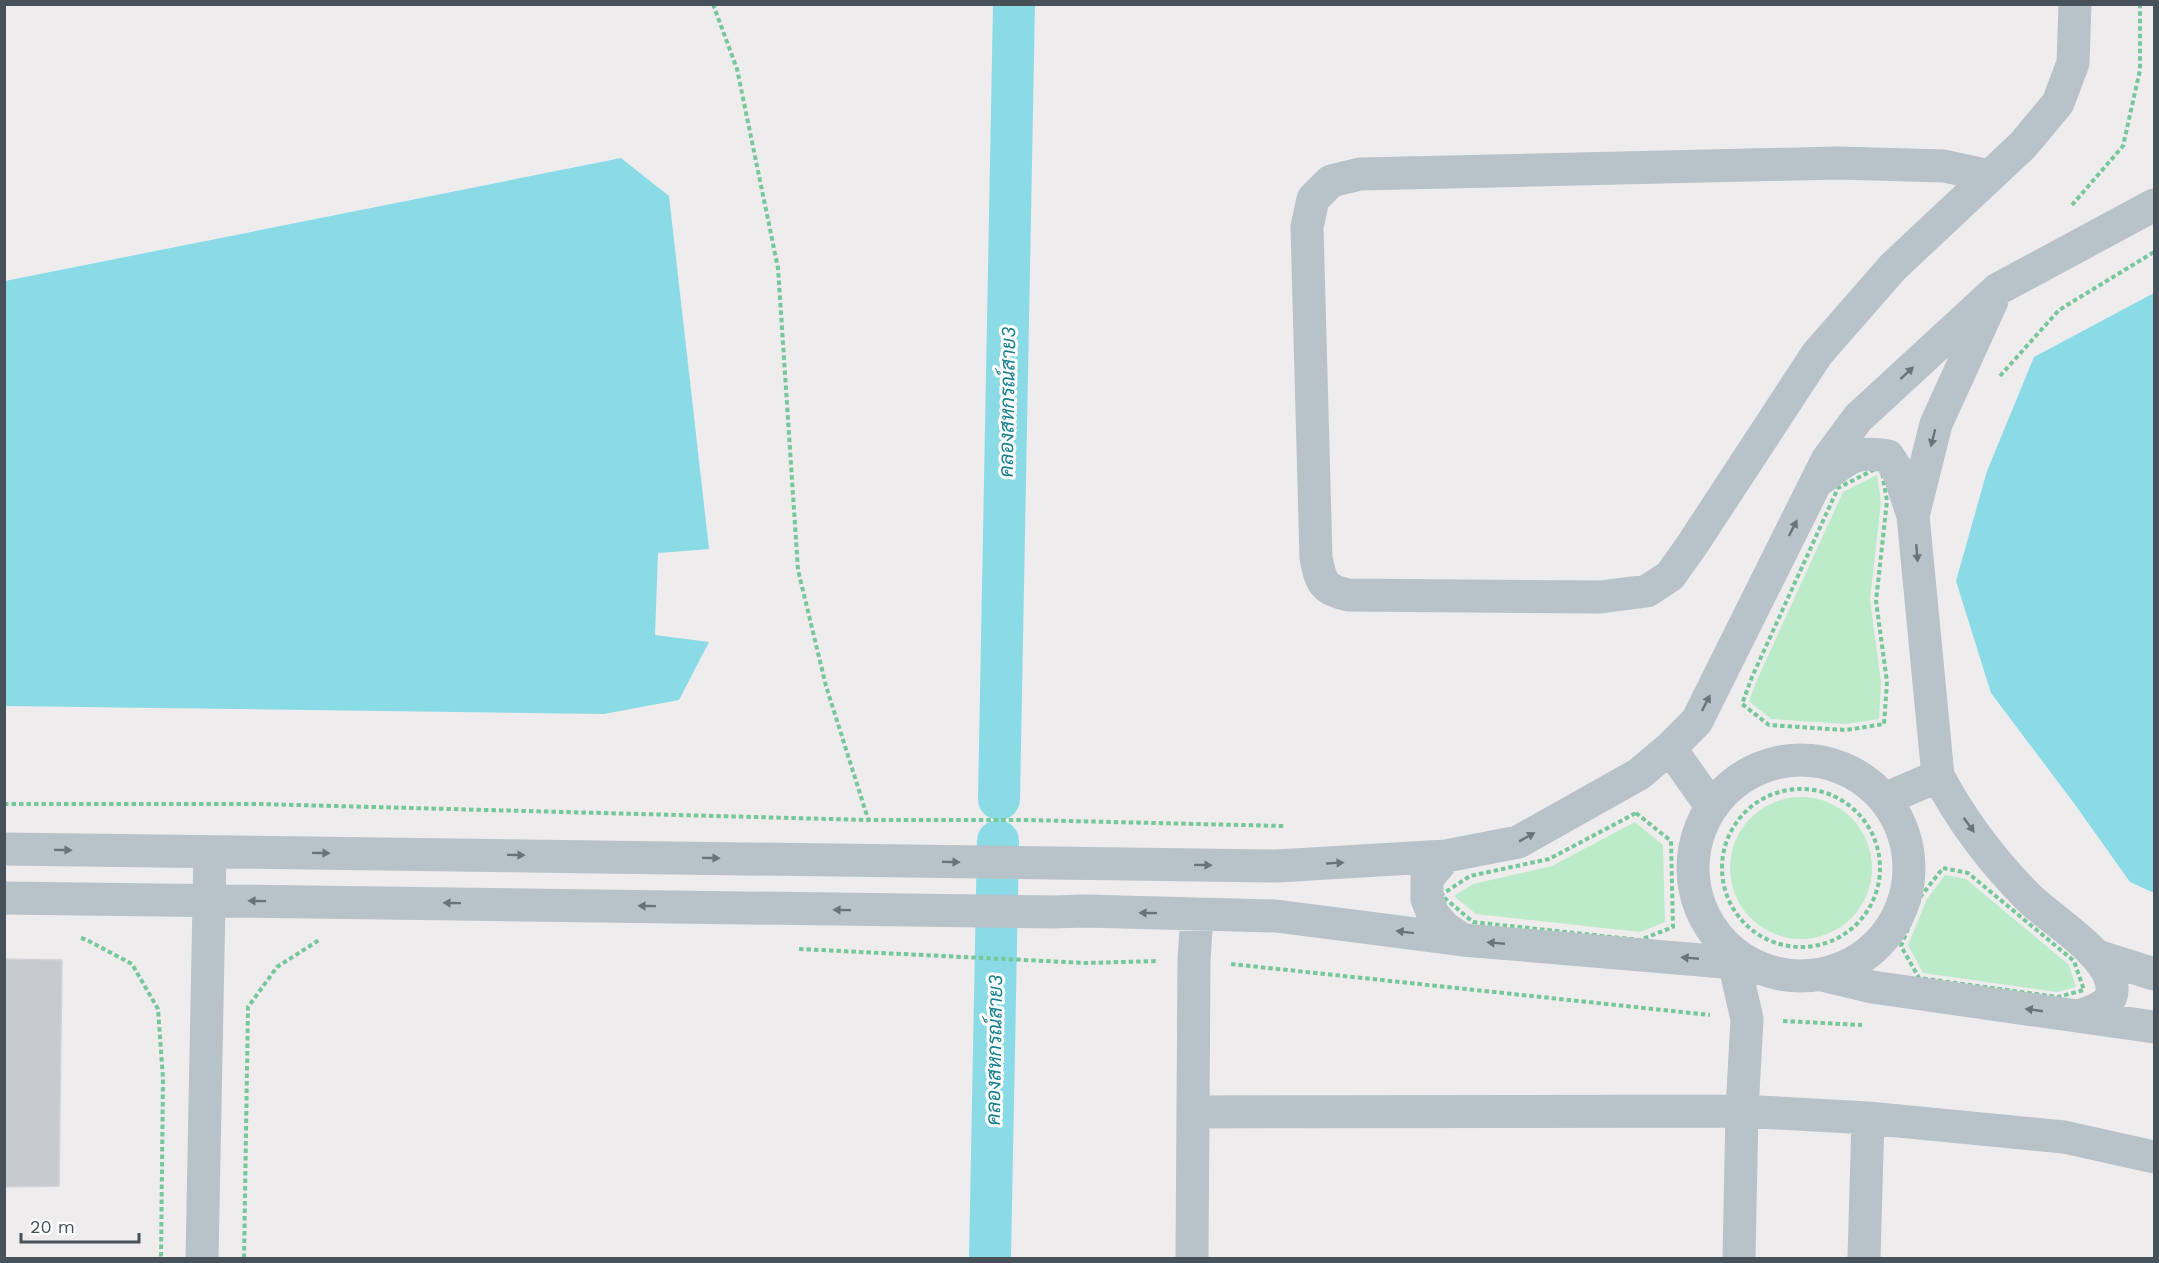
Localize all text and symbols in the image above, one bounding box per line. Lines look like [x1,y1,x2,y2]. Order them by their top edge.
water label: คลองสหกรณ์สาย3 [992,326,1020,478]
one-way arrow [1899,366,1914,380]
one-way arrow [1927,429,1937,448]
one-way arrow [1789,520,1798,537]
one-way arrow [1912,544,1922,563]
one-way arrow [1701,694,1711,712]
one-way arrow [1963,816,1975,832]
one-way arrow [1519,832,1536,842]
one-way arrow [53,845,72,855]
one-way arrow [311,848,330,858]
one-way arrow [506,850,525,860]
one-way arrow [701,853,720,863]
one-way arrow [942,857,961,866]
one-way arrow [1326,858,1345,868]
one-way arrow [1193,860,1212,870]
one-way arrow [247,897,266,906]
one-way arrow [442,899,461,908]
one-way arrow [637,902,656,911]
one-way arrow [832,905,851,914]
one-way arrow [1138,908,1157,917]
one-way arrow [1395,928,1414,937]
one-way arrow [1486,938,1505,947]
one-way arrow [1680,953,1699,963]
water label: คลองสหกรณ์สาย3 [979,974,1007,1126]
one-way arrow [2025,1005,2044,1014]
scale bar [21,1206,140,1244]
text: 20 m [30,1216,75,1237]

